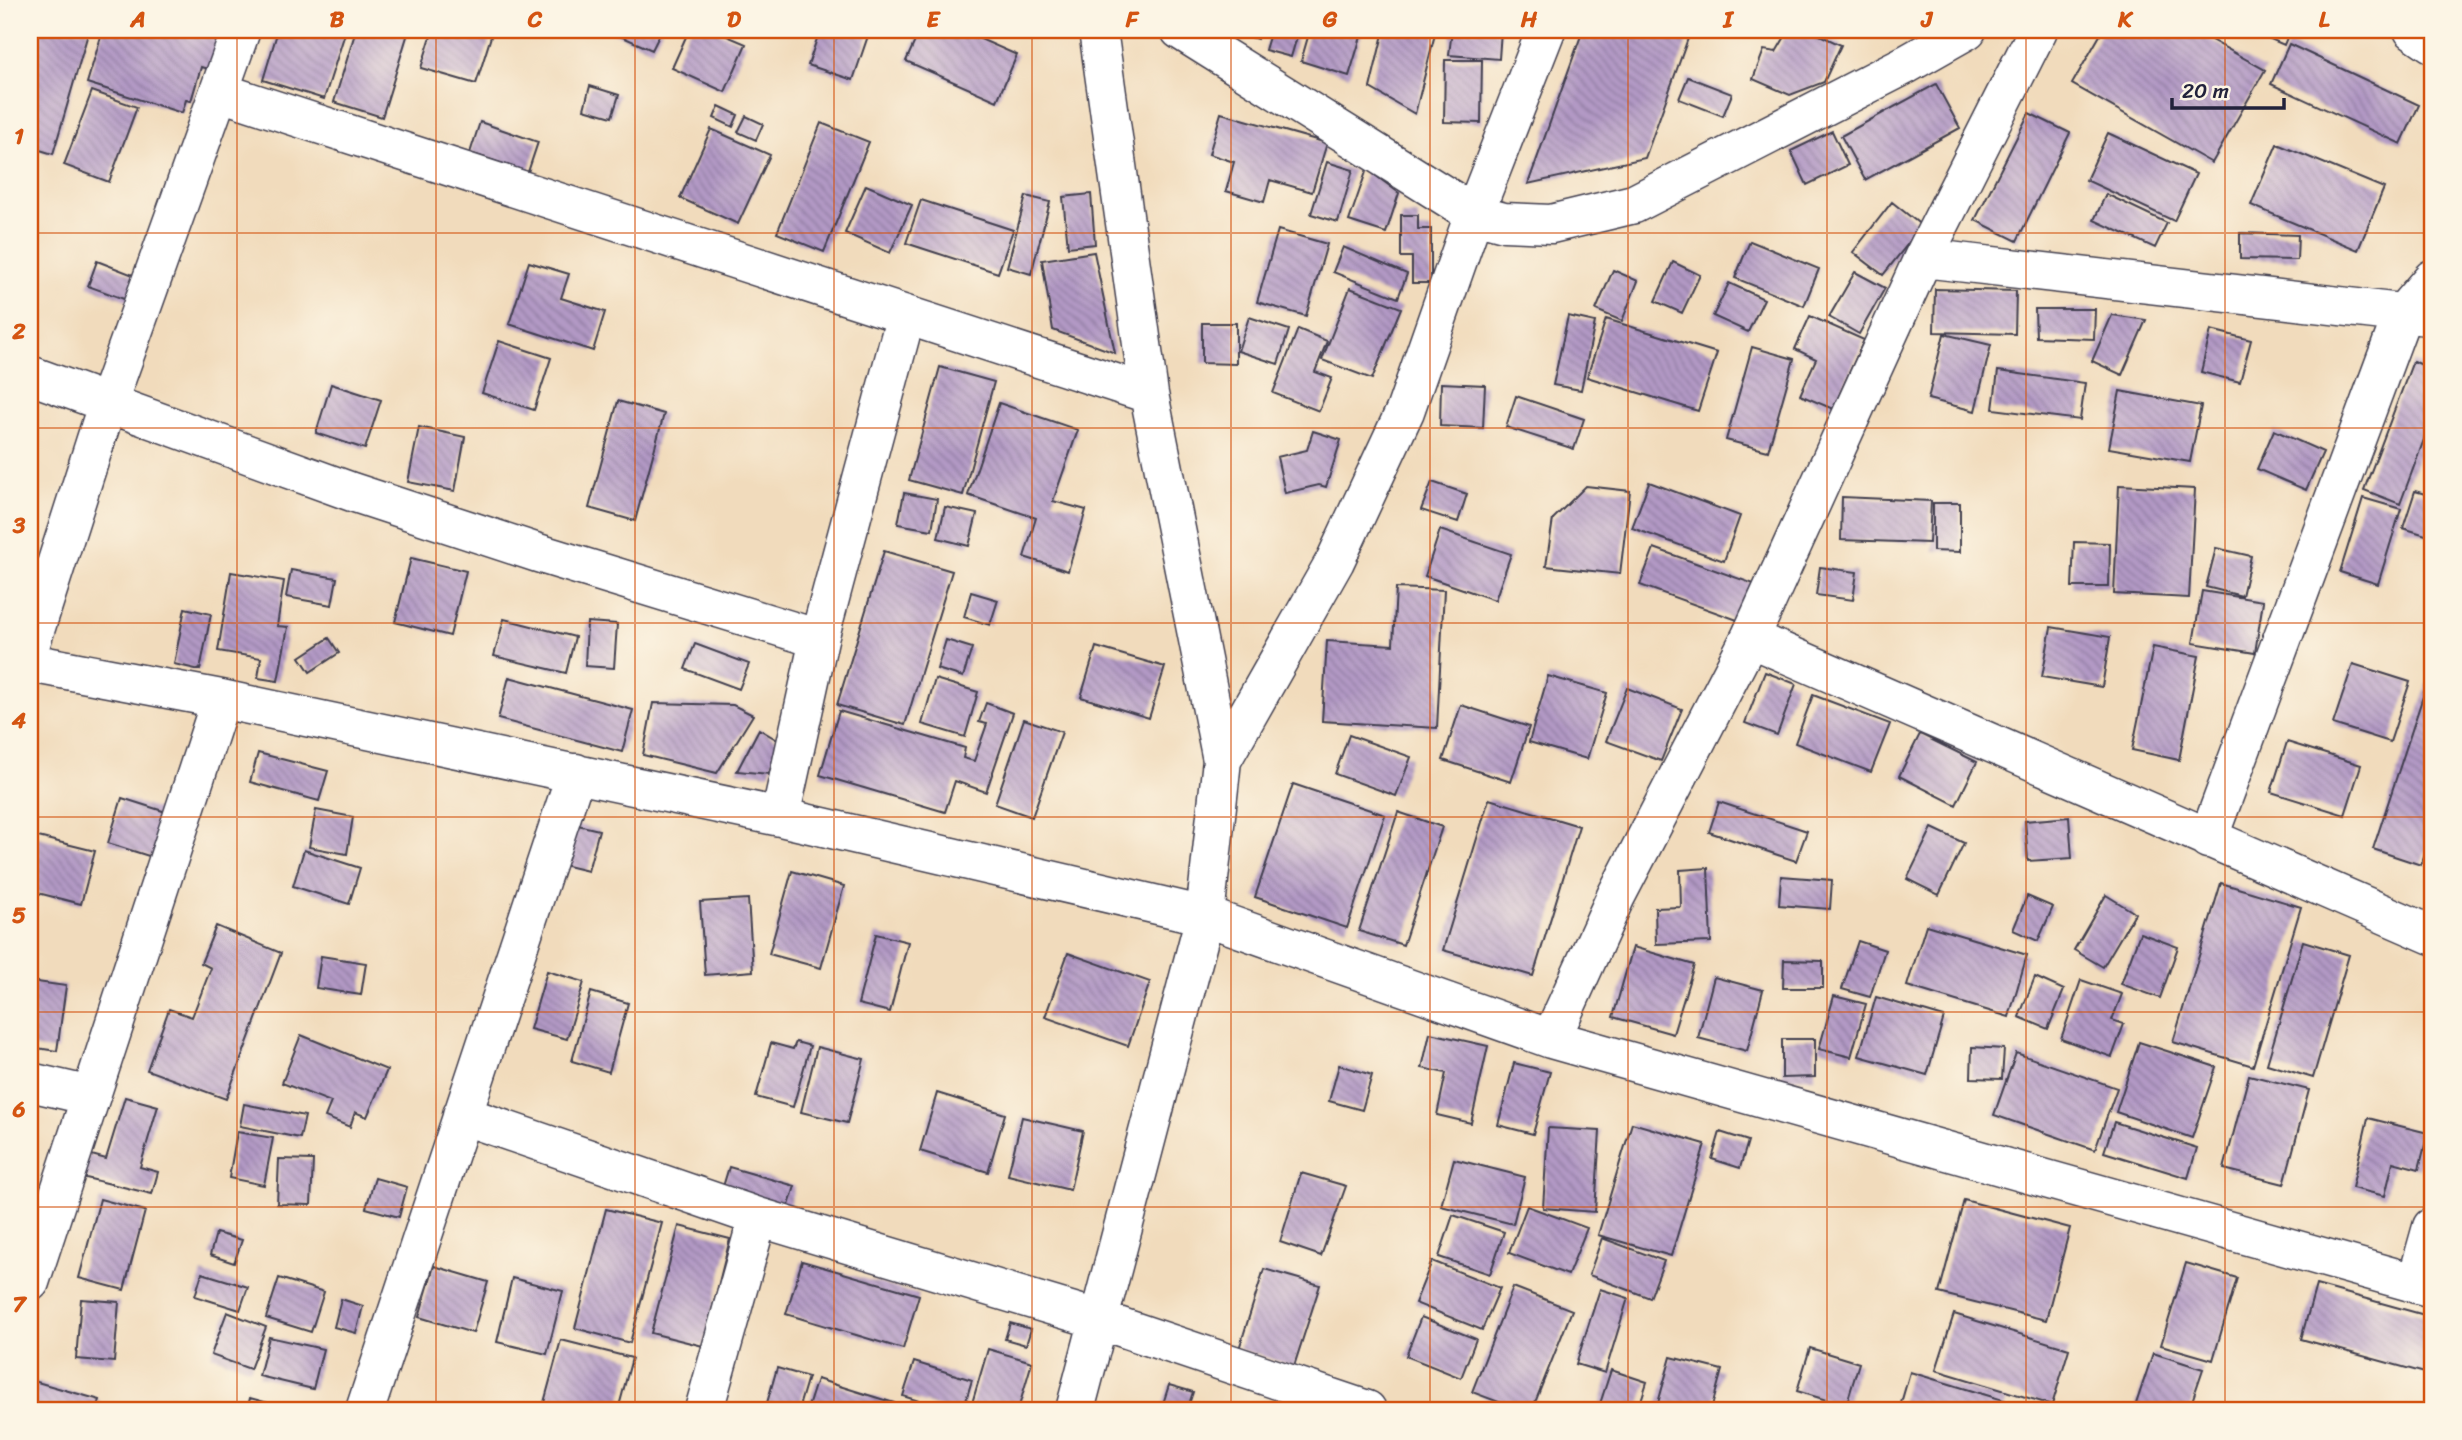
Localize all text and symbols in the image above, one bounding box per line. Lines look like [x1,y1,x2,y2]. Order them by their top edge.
text: A [129,0,146,40]
text: B [330,0,345,40]
text: C [527,0,543,40]
text: D [727,0,742,40]
text: E [927,0,942,40]
text: F [1125,0,1140,40]
text: G [1322,0,1338,40]
text: H [1520,0,1538,40]
text: I [1722,0,1734,40]
text: J [1920,0,1934,40]
text: K [2117,0,2134,40]
text: L [2319,0,2330,40]
scale bar [2172,66,2284,110]
text: 20 m [2182,72,2229,110]
text: 1 [14,116,24,157]
text: 2 [11,311,26,352]
text: 3 [12,505,26,546]
text: 4 [11,700,27,741]
text: 5 [12,895,26,936]
text: 6 [11,1089,26,1130]
text: 7 [12,1284,27,1325]

